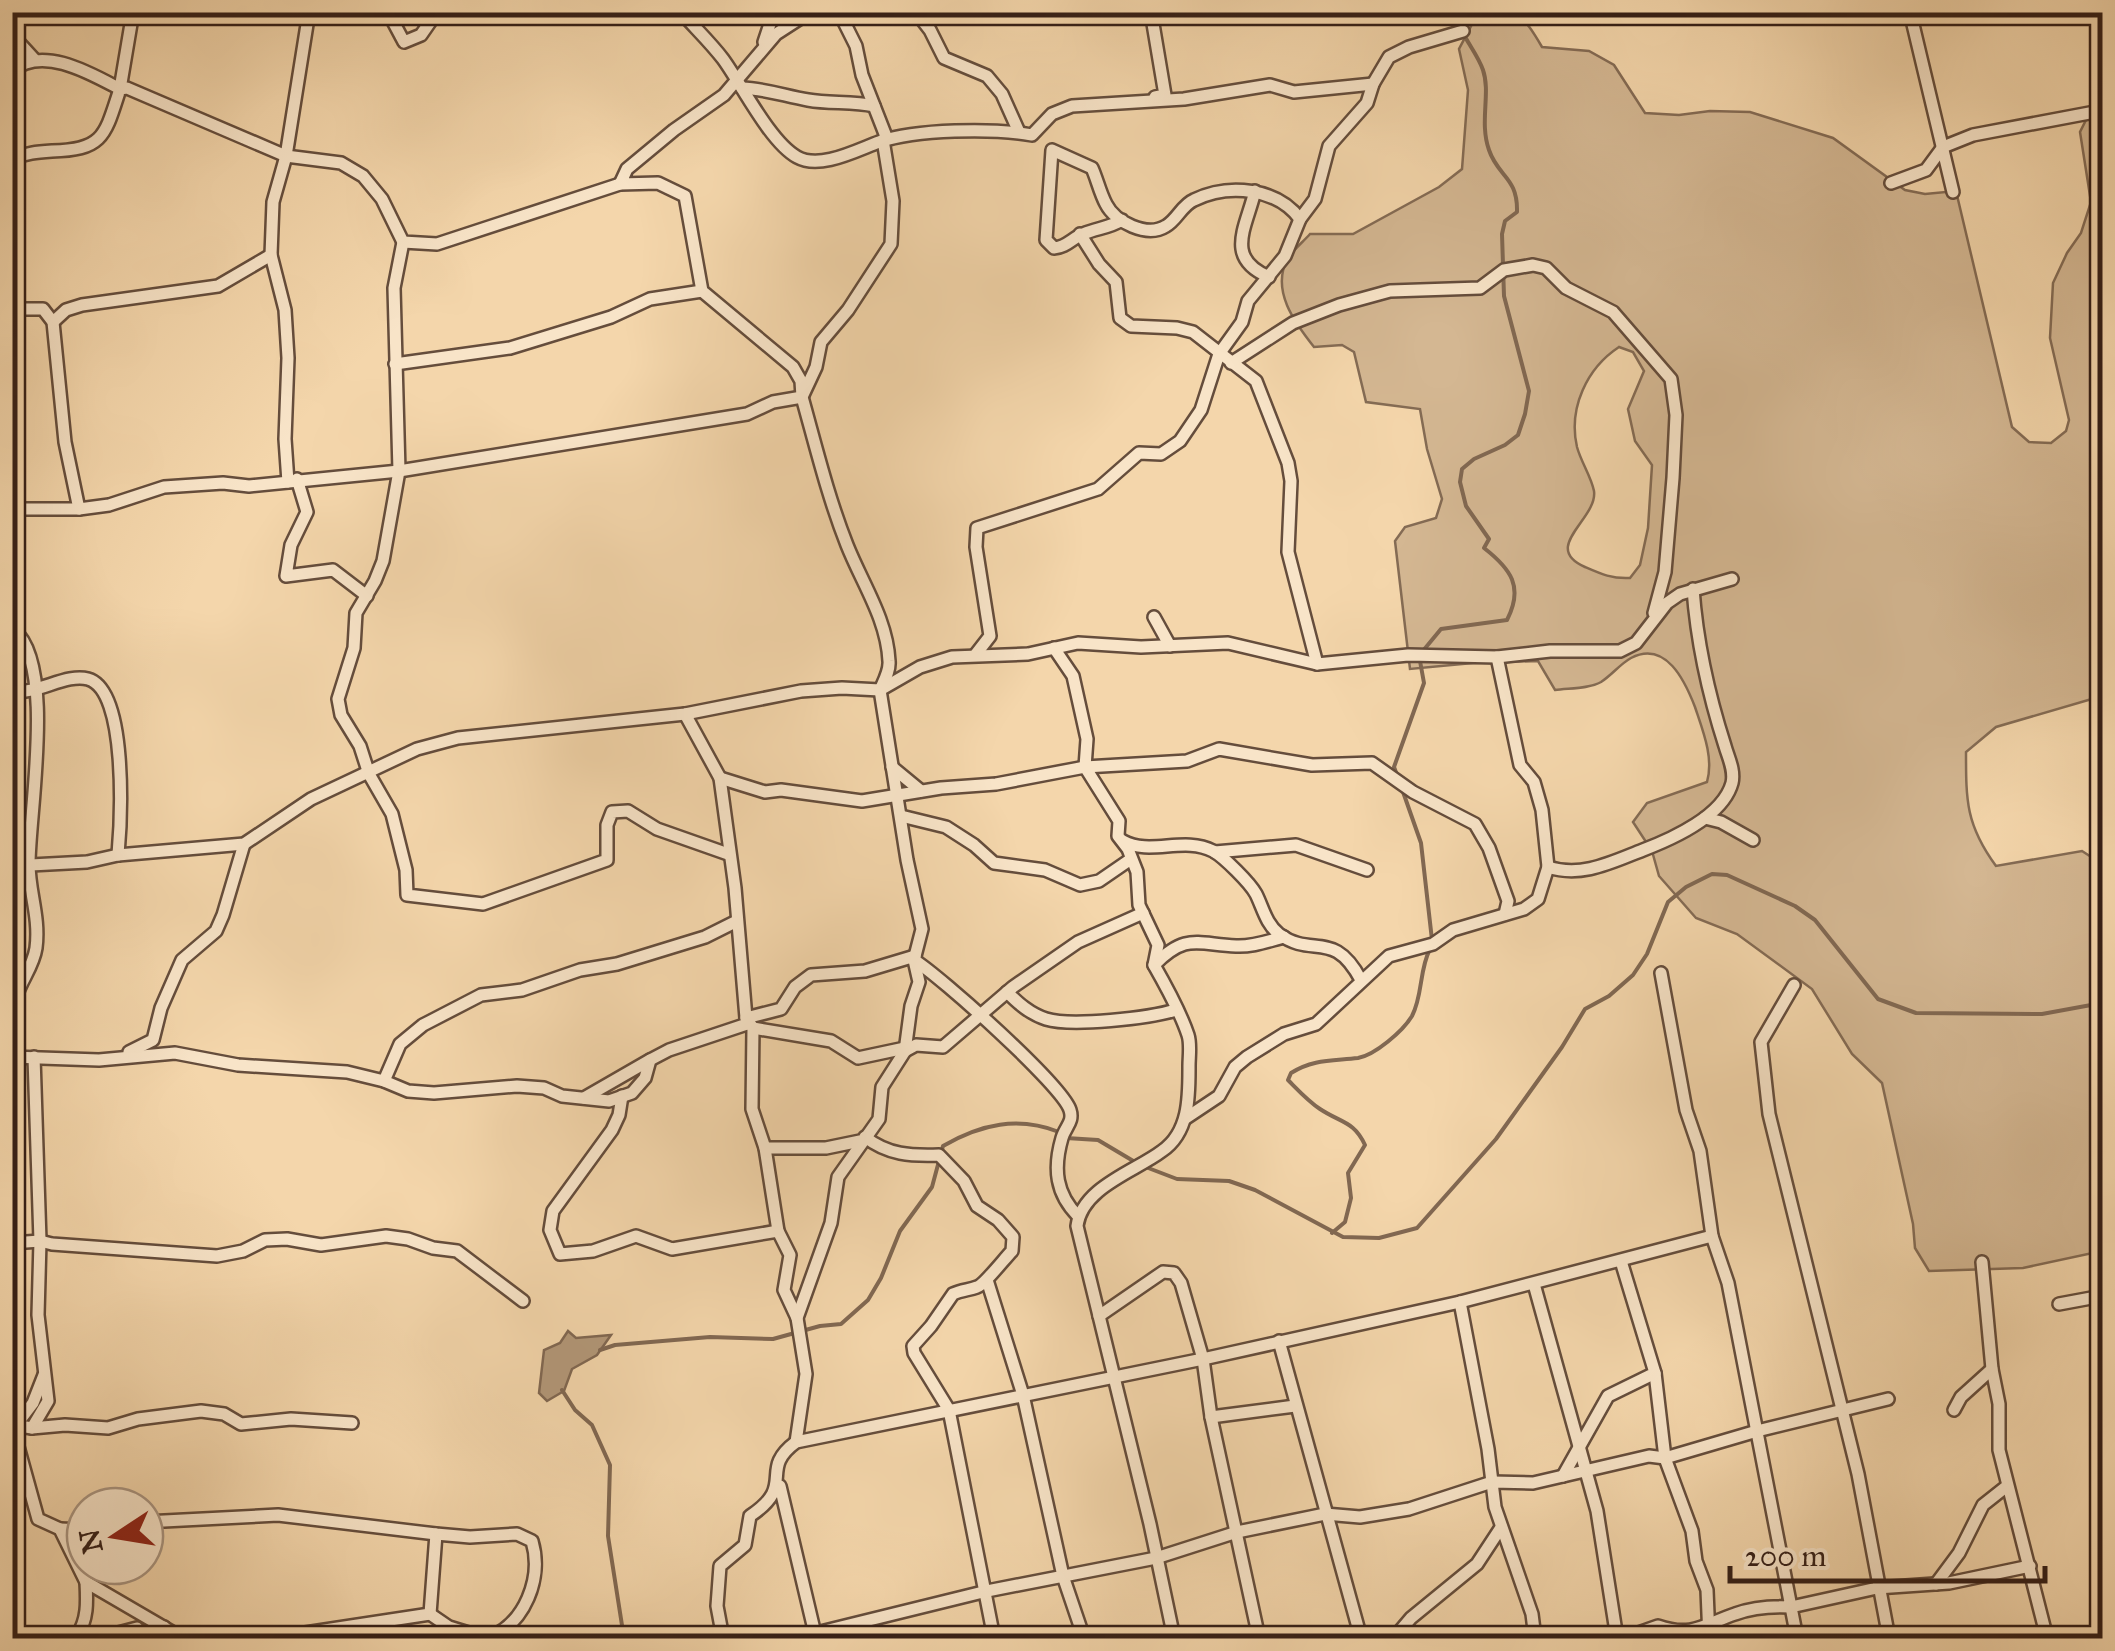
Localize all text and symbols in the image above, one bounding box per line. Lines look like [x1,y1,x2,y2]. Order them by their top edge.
north arrow [65,1486,165,1586]
scale bar [1730,1521,2045,1583]
text: N [71,1526,111,1556]
text: 200 m [1745,1538,1826,1574]

